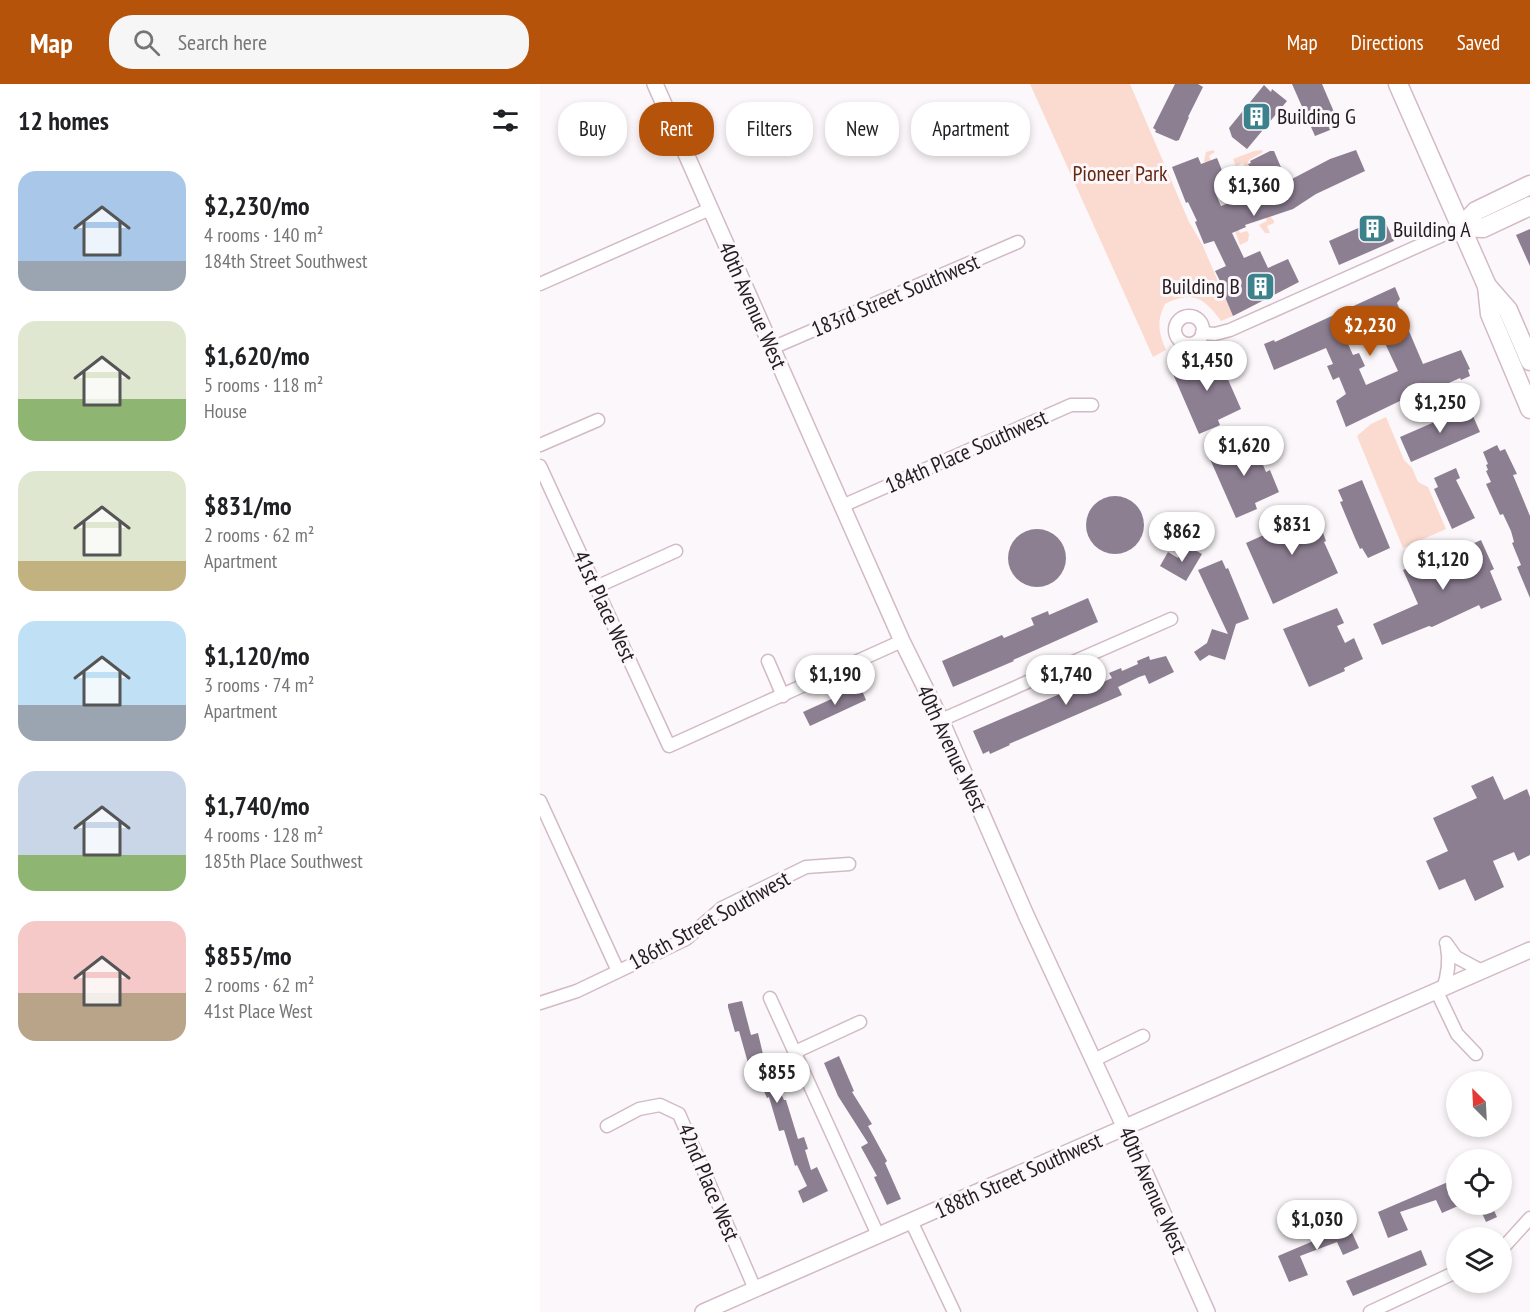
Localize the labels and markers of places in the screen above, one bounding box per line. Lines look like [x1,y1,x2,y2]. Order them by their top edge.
building icon: Building G [1240,100,1272,132]
place label: Building G [1277,102,1356,130]
pin: $1,360 [1205,166,1303,217]
building icon: Building A [1356,213,1388,245]
place label: Building A [1393,215,1471,243]
building icon: Building B [1245,270,1277,302]
place label: Building B [1162,272,1240,300]
pin: $2,230 [1321,306,1419,357]
pin: $1,450 [1158,341,1256,392]
pin: $1,250 [1391,383,1489,434]
pin: $1,620 [1195,426,1293,477]
pin: $831 [1256,505,1328,556]
pin: $862 [1146,512,1218,563]
pin: $1,120 [1394,540,1492,591]
pin: $1,190 [786,655,884,706]
pin: $1,740 [1017,655,1115,706]
pin: $855 [741,1053,813,1104]
pin: $1,030 [1268,1200,1366,1251]

